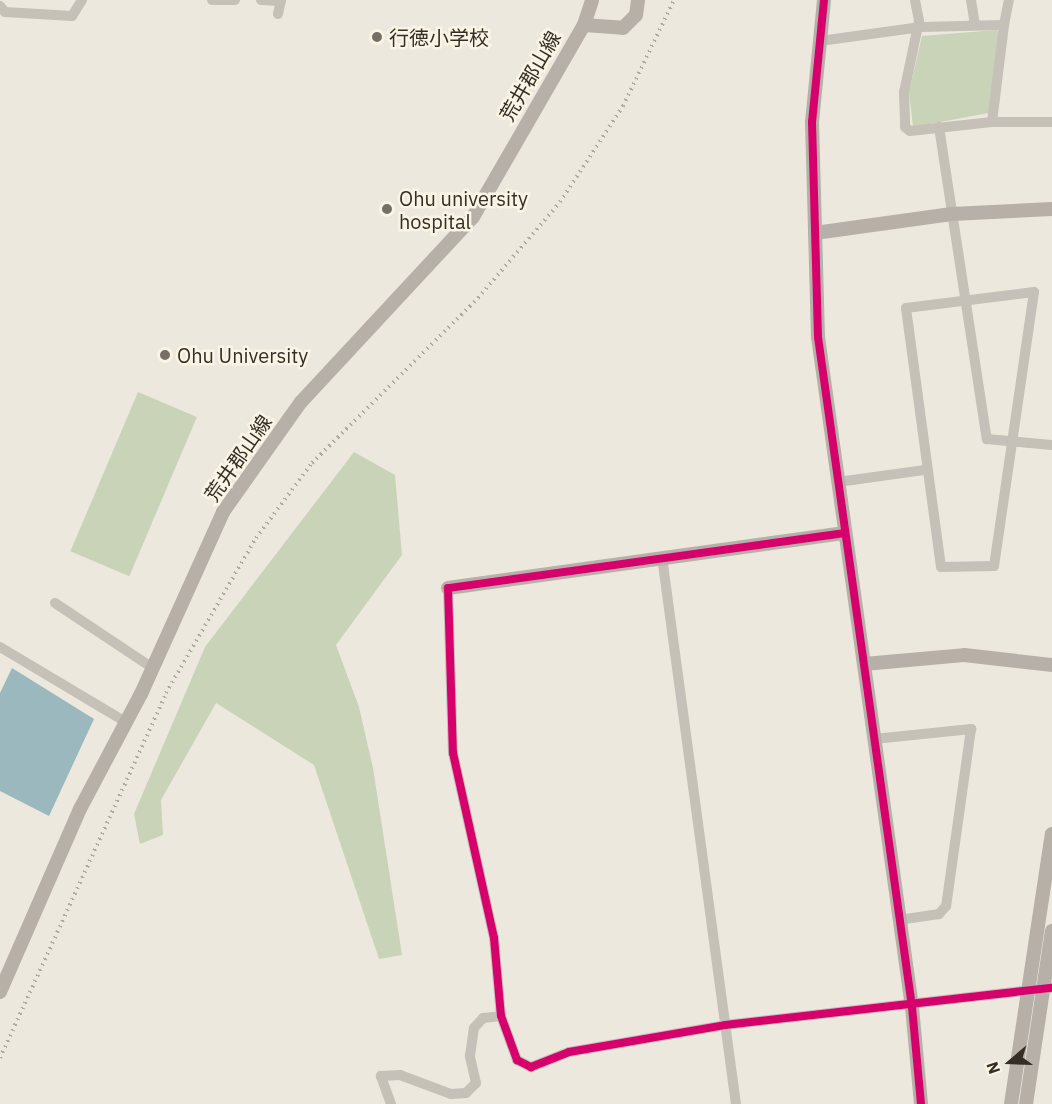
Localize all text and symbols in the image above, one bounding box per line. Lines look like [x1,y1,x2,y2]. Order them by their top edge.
place label: 行徳小学校 [389,25,489,49]
street label: 荒井郡山線 [495,27,565,125]
marker: 行徳小学校 [370,30,384,44]
place label: Ohu university hospital [399,186,528,233]
marker: Ohu university hospital [380,202,394,216]
place label: Ohu University [177,343,308,367]
marker: Ohu University [158,348,172,362]
street label: 荒井郡山線 [199,410,277,506]
north arrow [980,1032,1040,1092]
text: N [982,1059,1004,1077]

